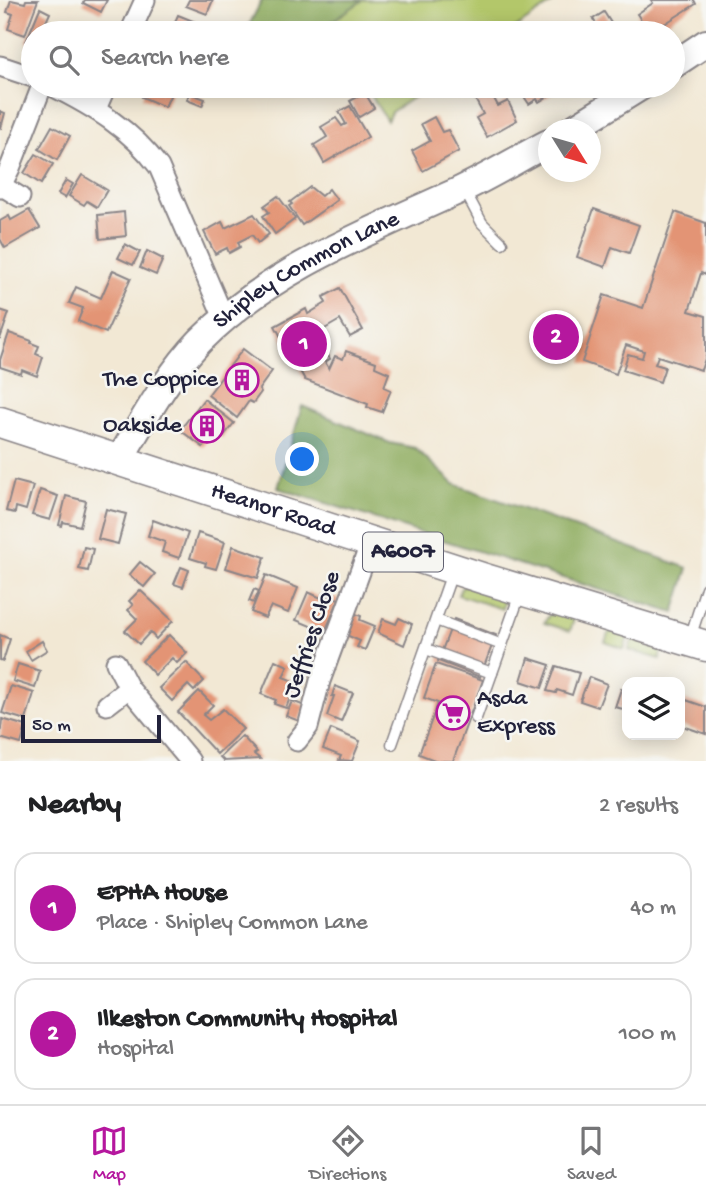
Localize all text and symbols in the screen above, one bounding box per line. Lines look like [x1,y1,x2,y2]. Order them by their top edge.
search box [21,21,685,98]
icon: search [45,41,83,79]
text: Search here [101,44,229,75]
north arrow [538,119,601,182]
street label: Shipley Common Lane [207,205,405,336]
pin: 2 [533,311,579,363]
pin: 1 [281,318,327,370]
building icon: The Coppice [223,361,261,399]
place label: The Coppice [101,366,219,395]
building icon: Oakside [188,407,226,445]
place label: Oakside [103,412,183,441]
your location [285,442,319,476]
street label: Heanor Road [207,477,341,545]
road number: A6007 [363,532,443,572]
street label: Jeffries Close [278,567,348,702]
map controls [622,677,685,740]
button: layers [622,677,685,740]
place label: Asda Express [477,685,556,742]
supermarket icon: Asda Express [434,694,472,732]
scale bar [21,712,161,744]
text: 50 m [32,715,71,738]
text: Nearby [28,789,121,824]
text: 2 results [599,793,678,820]
text: EPHA House [97,879,227,910]
text: 1 [48,895,58,922]
text: 40 m [630,895,676,922]
text: Place · Shipley Common Lane [97,910,368,937]
text: Ilkeston Community Hospital [97,1005,398,1036]
text: 2 [47,1021,59,1048]
text: 100 m [619,1021,676,1048]
text: Hospital [97,1036,174,1063]
tab: Map [90,1122,128,1187]
tab: Directions [309,1122,386,1187]
tab: Saved [567,1122,616,1187]

